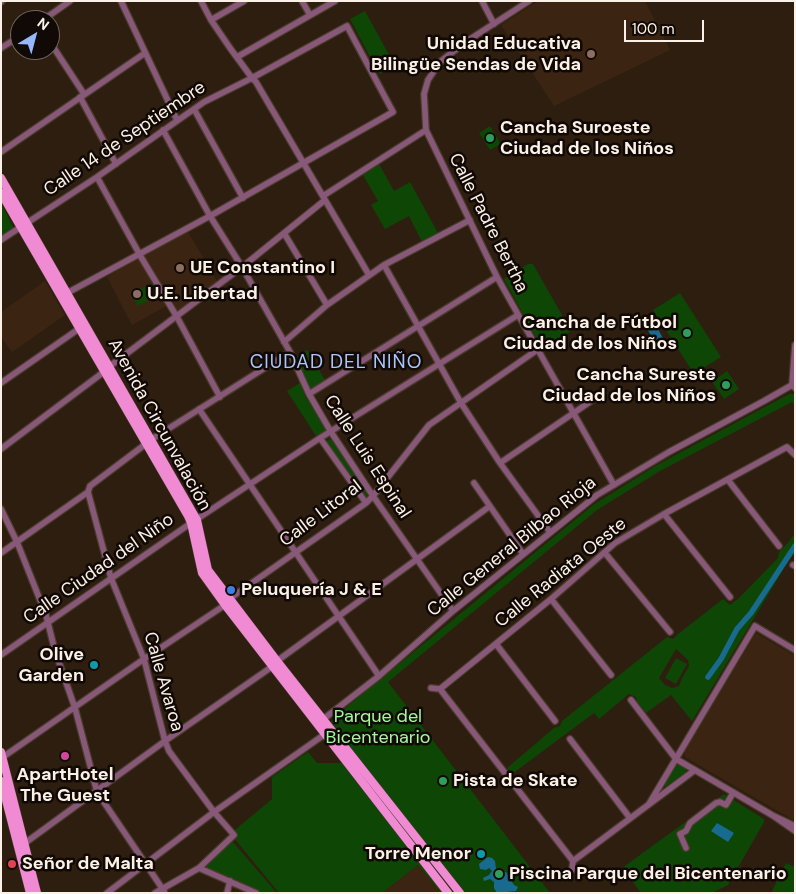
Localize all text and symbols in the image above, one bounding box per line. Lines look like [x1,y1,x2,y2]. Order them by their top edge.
north arrow [10,10,60,60]
scale bar [626,10,706,42]
text: N [34,14,53,34]
text: 100 m [632,19,675,39]
place label: Unidad Educativa Bilingüe Sendas de Vida [371,33,581,76]
marker: Unidad Educativa Bilingüe Sendas de Vida [585,48,597,60]
street label: Calle 14 de Septiembre [40,77,210,201]
place label: Cancha Suroeste Ciudad de los Niños [500,117,674,160]
marker: Cancha Suroeste Ciudad de los Niños [484,132,496,144]
street label: Calle Padre Bertha [444,150,532,296]
place label: UE Constantino I [190,257,335,279]
marker: UE Constantino I [174,262,186,274]
place label: U.E. Libertad [147,283,258,305]
marker: U.E. Libertad [131,288,143,300]
place label: Cancha de Fútbol Ciudad de los Niños [503,312,677,354]
marker: Cancha de Fútbol Ciudad de los Niños [681,327,693,339]
street label: Avenida Circunvalación [103,335,215,515]
district label: CIUDAD DEL NIÑO [248,352,424,374]
place label: Cancha Sureste Ciudad de los Niños [542,364,716,406]
marker: Cancha Sureste Ciudad de los Niños [720,379,732,391]
street label: Calle Luis Espinal [319,391,415,523]
street label: Calle General Bilbao Rioja [423,472,601,622]
street label: Calle Litoral [276,476,366,552]
street label: Calle Ciudad del Niño [20,509,178,629]
street label: Calle Radiata Oeste [491,513,631,633]
place label: Peluquería J & E [241,579,382,601]
marker: Peluquería J & E [225,584,237,596]
street label: Calle Avaroa [139,630,187,734]
place label: Olive Garden [18,644,84,686]
marker: Olive Garden [88,659,100,671]
park label: Parque del Bicentenario [326,706,430,749]
marker: ApartHotel The Guest [59,750,71,762]
place label: ApartHotel The Guest [17,764,113,806]
place label: Pista de Skate [453,770,577,792]
marker: Pista de Skate [437,775,449,787]
place label: Torre Menor [365,843,471,865]
marker: Torre Menor [475,848,487,860]
place label: Señor de Malta [22,853,154,875]
marker: Señor de Malta [6,858,18,870]
place label: Piscina Parque del Bicentenario [509,863,787,885]
marker: Piscina Parque del Bicentenario [493,868,505,880]

